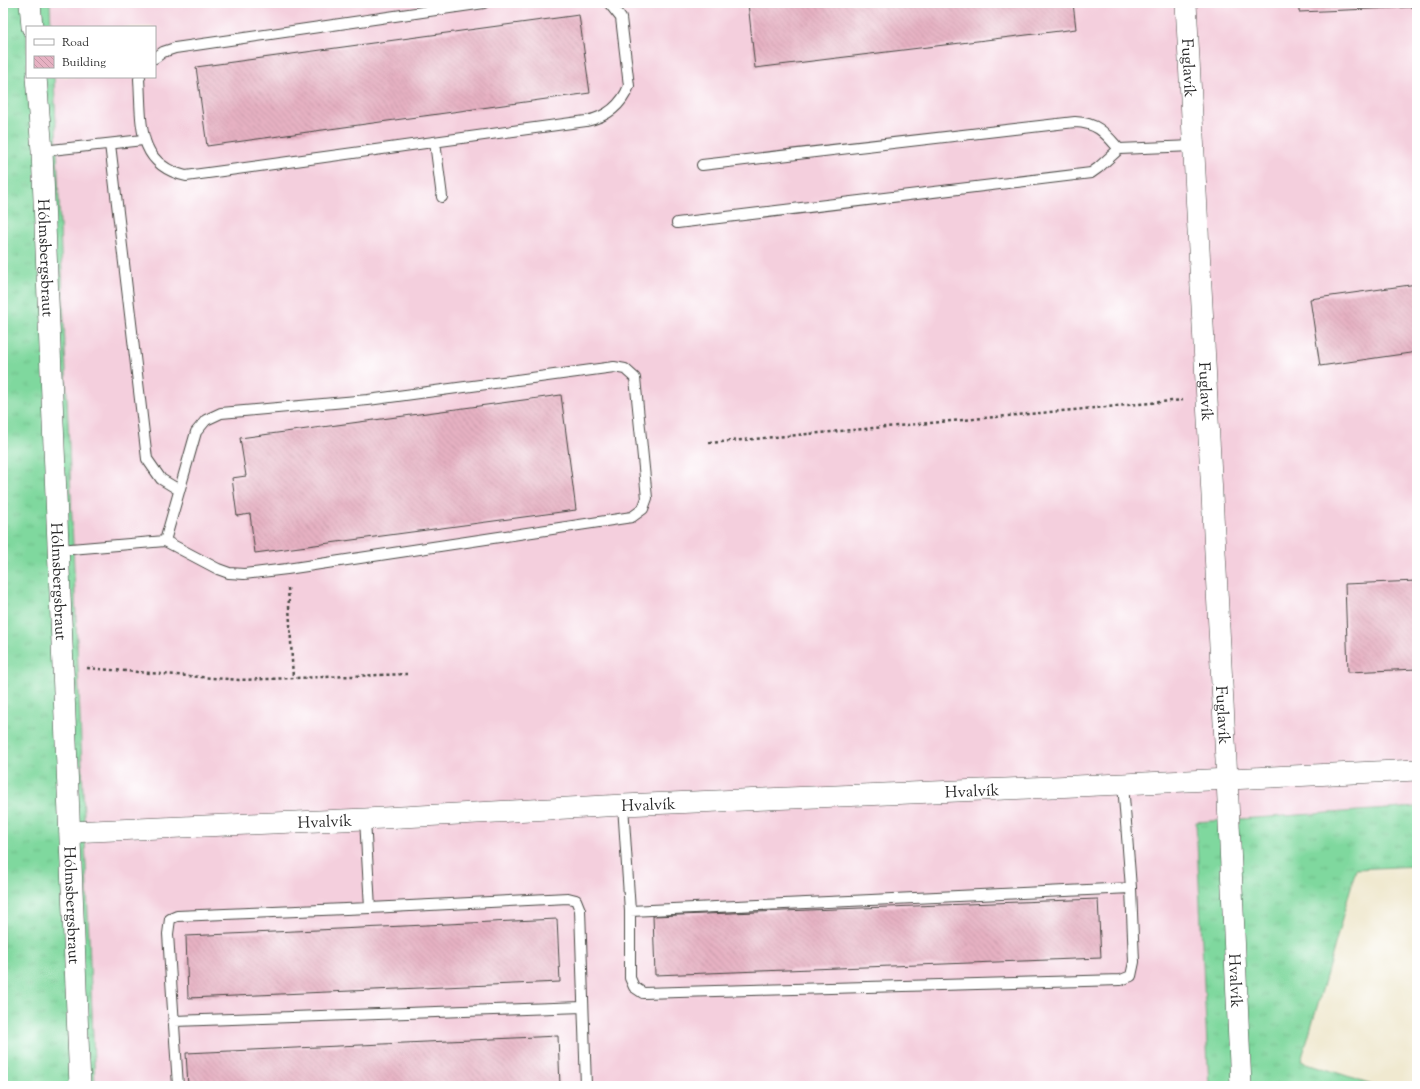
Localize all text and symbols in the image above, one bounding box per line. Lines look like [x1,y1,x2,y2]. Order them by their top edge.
legend [26,26,156,78]
text: Road [62,34,89,52]
street label: Fuglavík [1174,38,1200,98]
text: Building [62,54,106,72]
street label: Hólmsbergsbraut [30,198,58,318]
street label: Fuglavík [1191,362,1217,422]
street label: Hólmsbergsbraut [43,522,71,641]
street label: Fuglavík [1208,685,1234,745]
street label: Hvalvík [944,780,1000,805]
street label: Hvalvík [621,794,676,819]
street label: Hvalvík [297,811,353,836]
street label: Hólmsbergsbraut [56,846,84,965]
street label: Hvalvík [1221,953,1246,1009]

